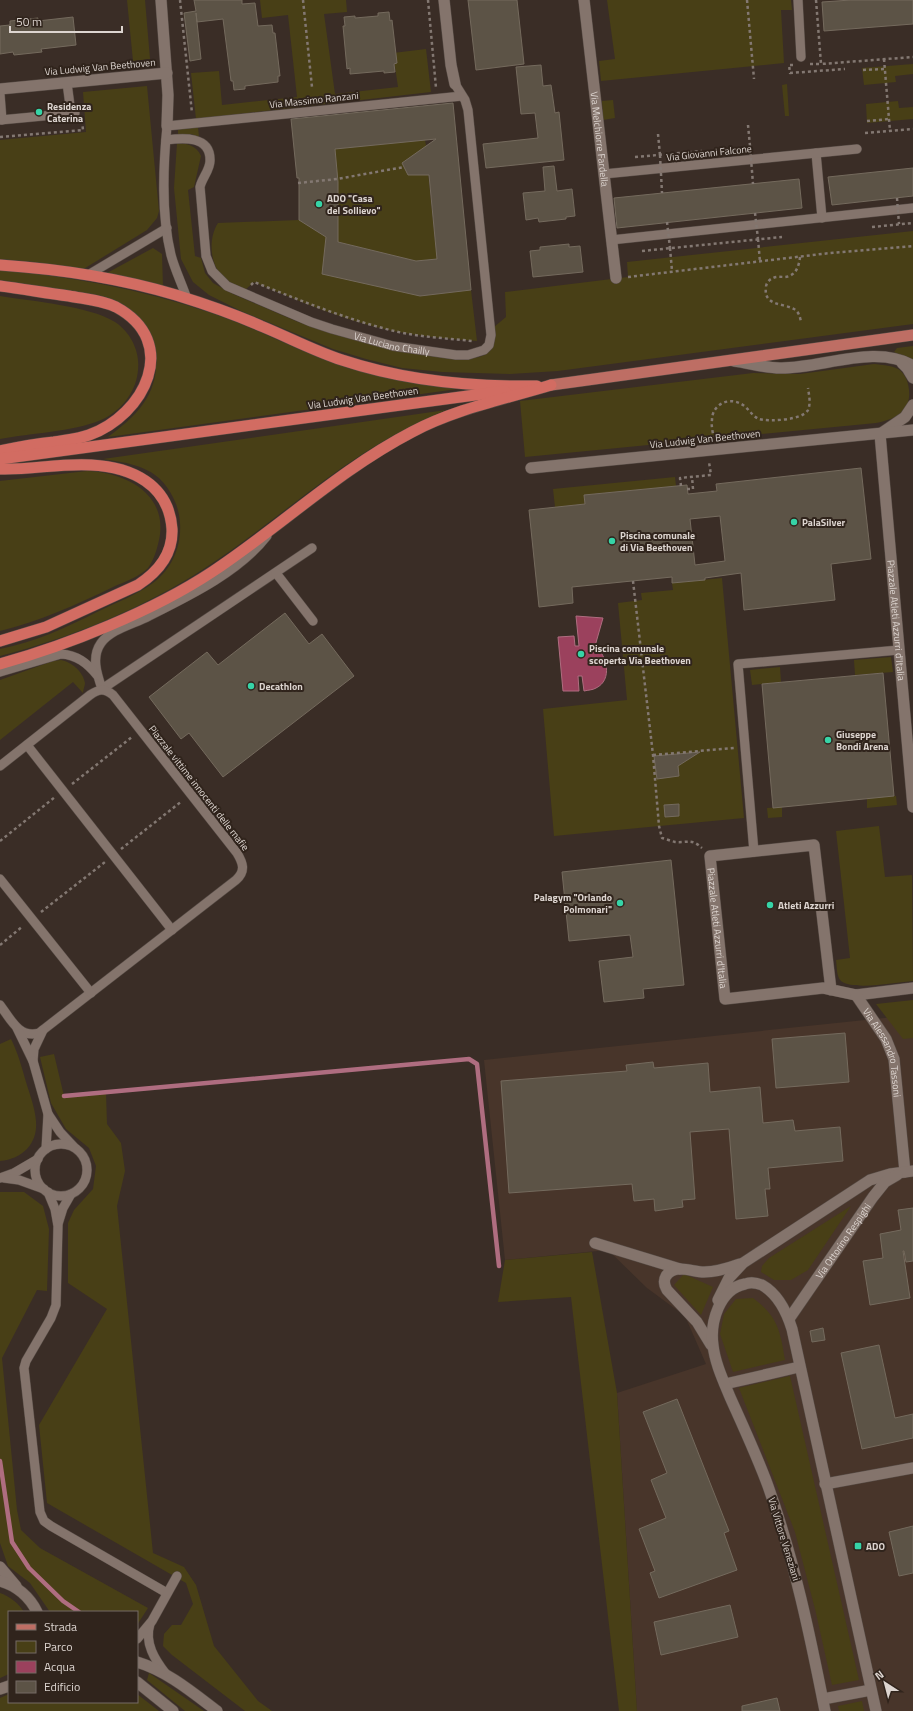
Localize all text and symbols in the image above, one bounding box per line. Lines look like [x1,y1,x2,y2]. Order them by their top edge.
scale bar [10,8,122,34]
text: 50 m [16,12,42,31]
street label: Via Ludwig Van Beethoven [44,55,156,79]
street label: Via Massimo Ranzani [269,88,359,112]
street label: Via Melchiorre Fardella [587,91,613,187]
place label: Residenza Caterina [47,99,91,126]
marker: Residenza Caterina [34,107,44,117]
street label: Via Giovanni Falcone [666,141,752,165]
place label: ADO "Casa del Sollievo" [327,191,381,218]
marker: ADO "Casa del Sollievo" [314,199,324,209]
street label: Via Luciano Chailly [352,328,431,359]
street label: Via Ludwig Van Beethoven [307,383,419,413]
street label: Via Ludwig Van Beethoven [649,426,761,452]
place label: PalaSilver [802,515,845,530]
marker: PalaSilver [789,517,799,527]
place label: Piscina comunale di Via Beethoven [620,528,695,555]
marker: Piscina comunale di Via Beethoven [607,536,617,546]
street label: Piazzale Atleti Azzurri d'Italia [884,559,909,681]
place label: Piscina comunale scoperta Via Beethoven [589,641,691,668]
marker: Piscina comunale scoperta Via Beethoven [576,649,586,659]
place label: Decathlon [259,679,303,694]
marker: Decathlon [246,681,256,691]
street label: Piazzale vittime innocenti delle mafie [145,722,253,854]
place label: Giuseppe Bondi Arena [836,727,889,754]
marker: Giuseppe Bondi Arena [823,735,833,745]
street label: Piazzale Atleti Azzurri d'Italia [704,867,731,989]
place label: Palagym "Orlando Polmonari" [534,890,612,917]
marker: Palagym "Orlando Polmonari" [615,898,625,908]
place label: Atleti Azzurri [778,898,834,913]
marker: Atleti Azzurri [765,900,775,910]
street label: Via Alessandro Tassoni [859,1005,905,1098]
street label: Via Ottorino Respighi [812,1200,874,1282]
street label: Via Vittore Veneziani [764,1495,804,1583]
place label: ADO [866,1539,885,1554]
marker: ADO [853,1541,863,1551]
legend [8,1611,138,1703]
text: Strada [44,1617,77,1636]
text: Parco [44,1637,73,1656]
text: Acqua [44,1657,75,1676]
north arrow [865,1663,905,1703]
text: N [871,1666,887,1684]
text: Edificio [44,1677,80,1696]

